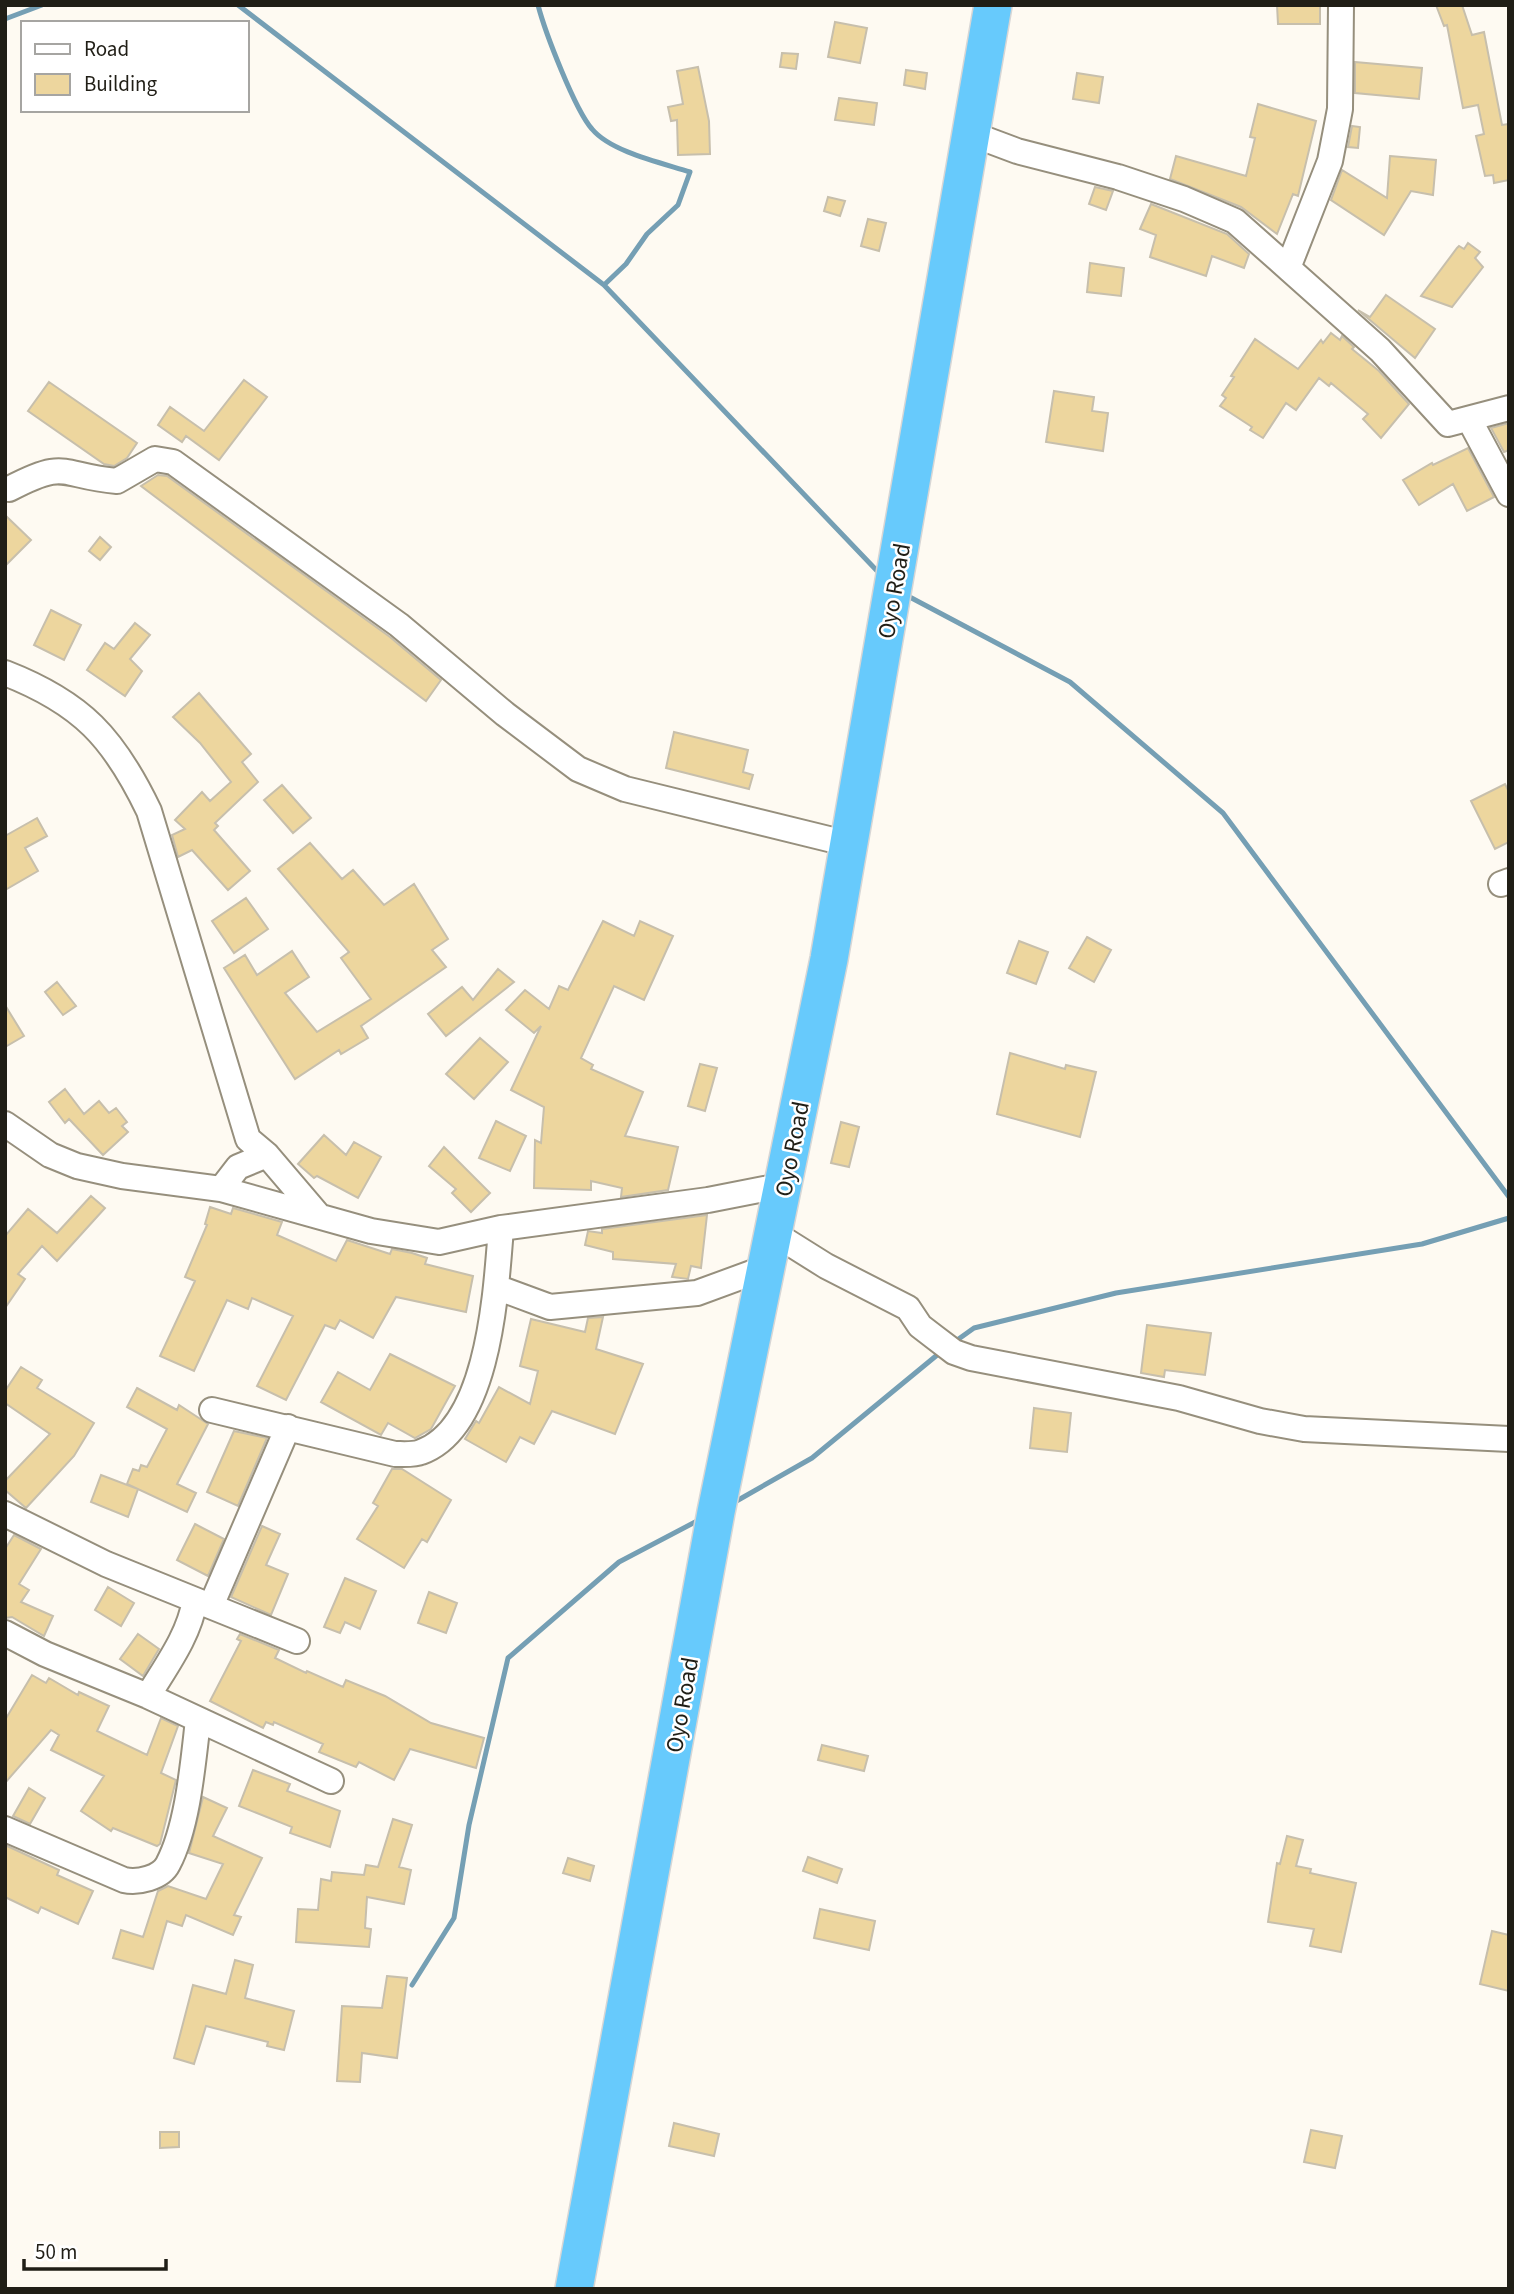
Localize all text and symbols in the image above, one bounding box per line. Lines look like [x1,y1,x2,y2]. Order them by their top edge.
legend [21,21,248,112]
text: Road [84,34,129,64]
text: Building [84,69,158,99]
street label: Oyo Road [869,541,920,642]
street label: Oyo Road [766,1098,819,1200]
street label: Oyo Road [657,1655,708,1756]
scale bar [24,2228,166,2272]
text: 50 m [35,2237,77,2267]

